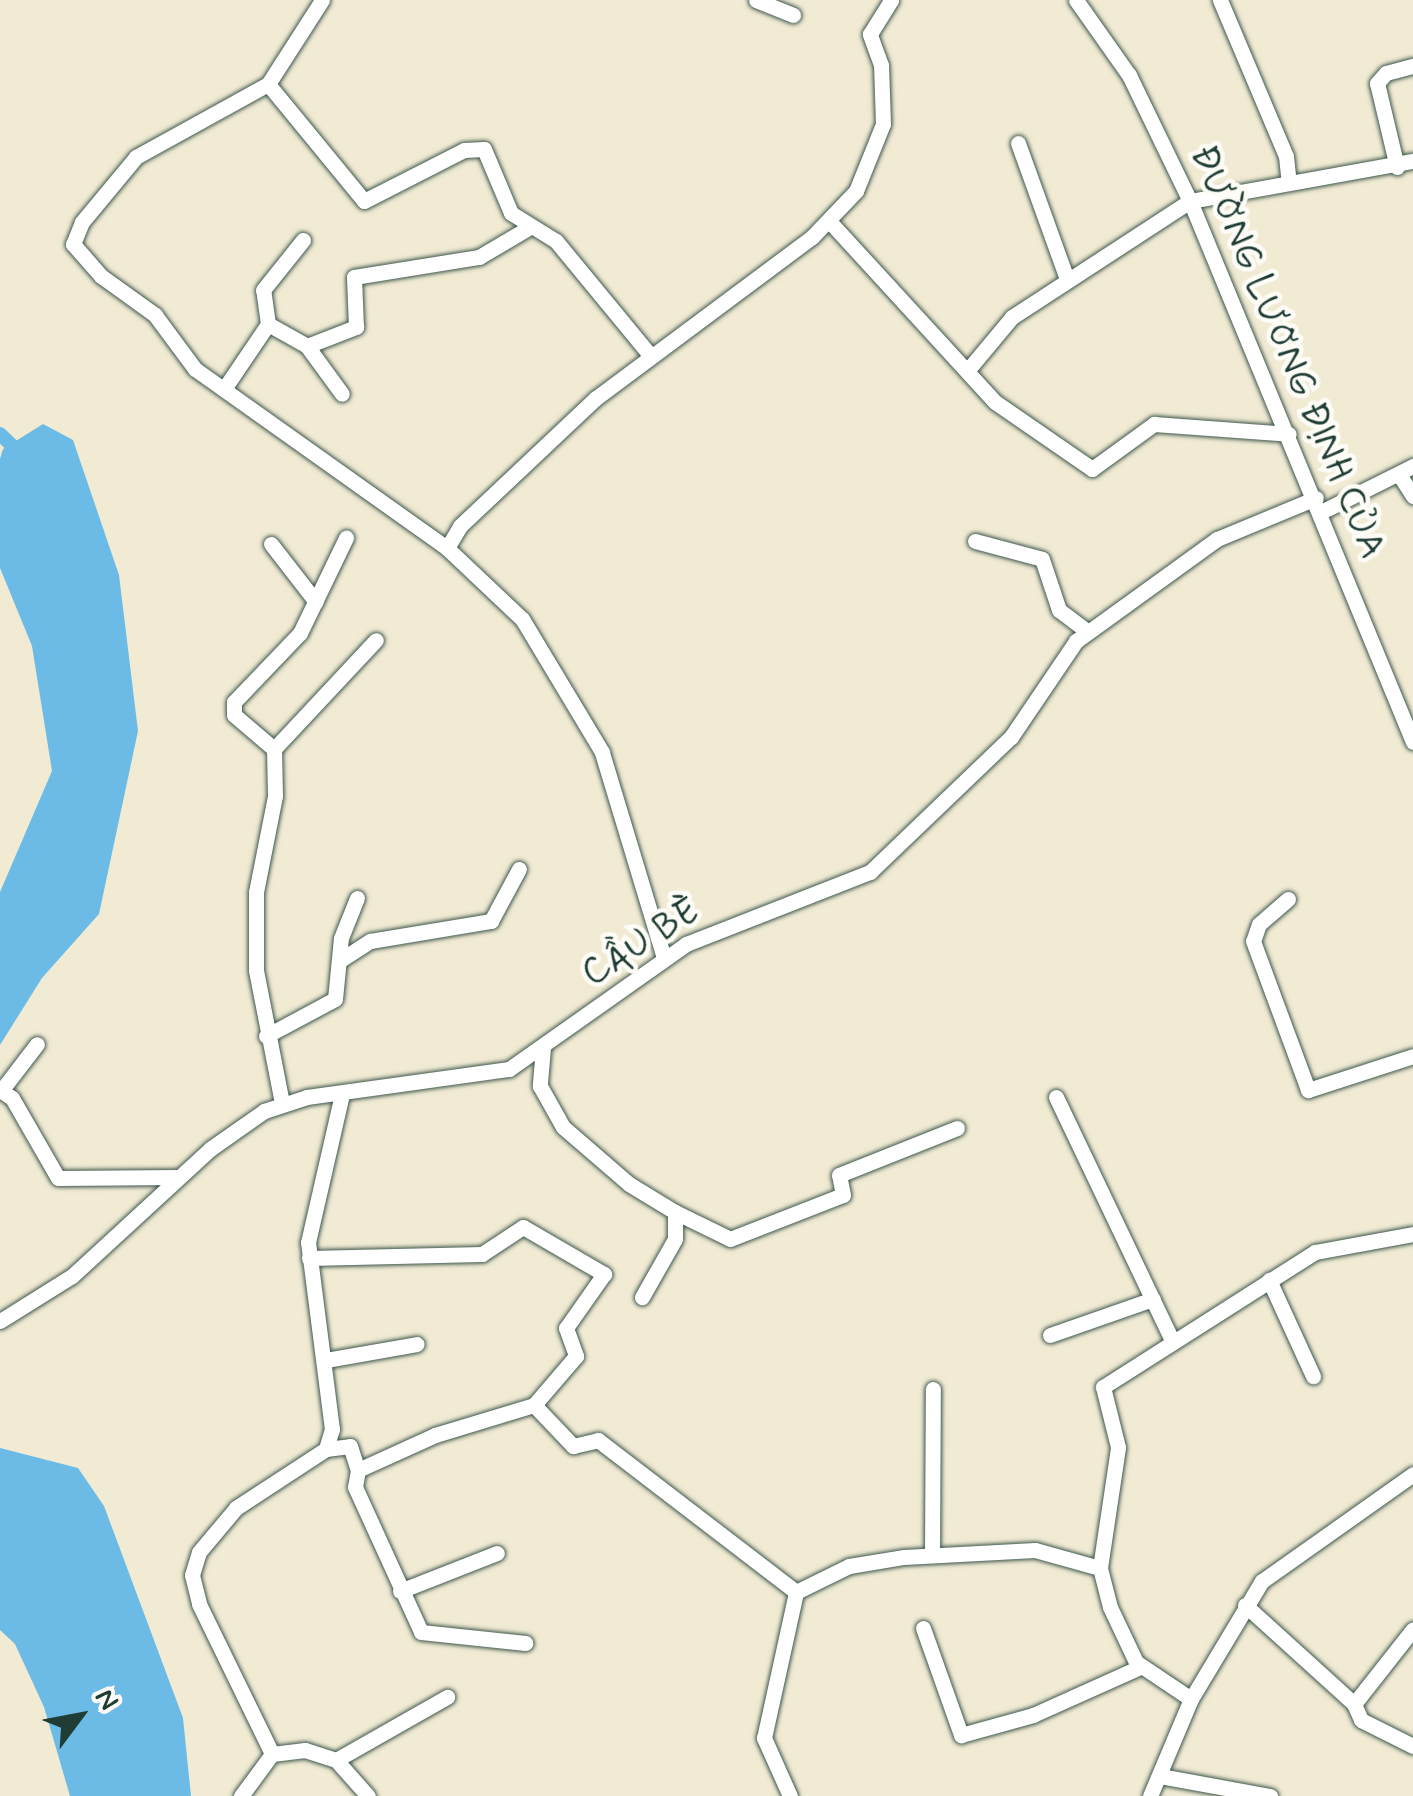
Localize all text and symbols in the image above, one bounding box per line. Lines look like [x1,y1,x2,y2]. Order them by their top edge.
street label: ĐƯỜNG LƯƠNG ĐỊNH CỦA [1178,137,1396,567]
street label: CẦU BÈ [574,889,708,997]
north arrow [30,1666,130,1766]
text: N [85,1682,126,1718]

